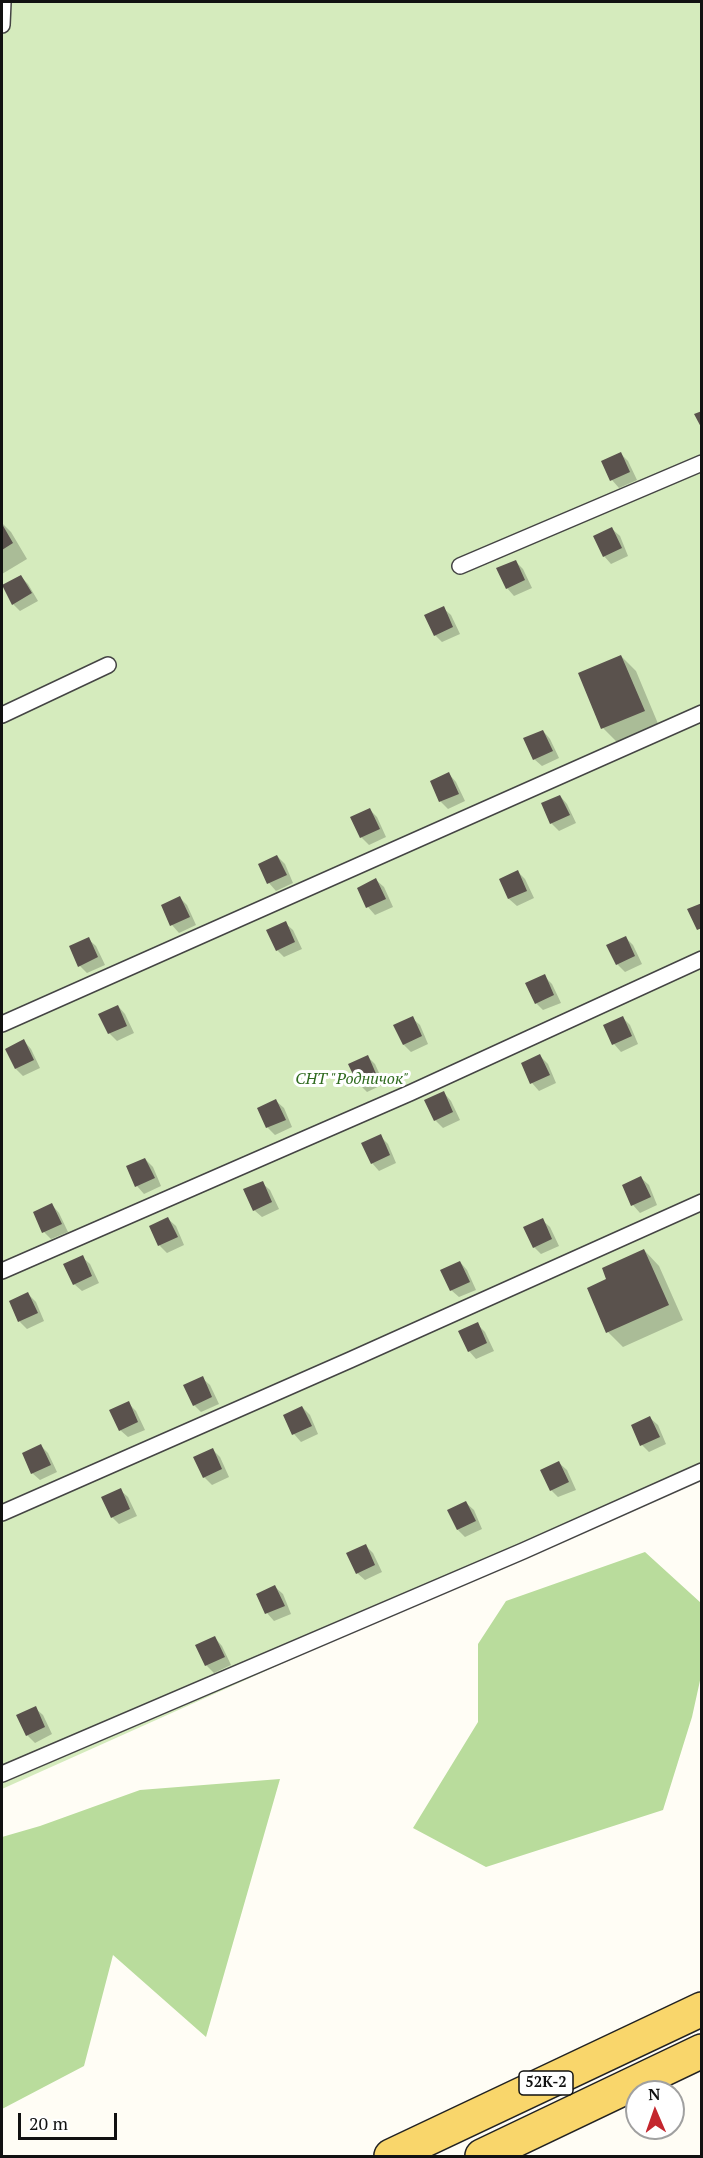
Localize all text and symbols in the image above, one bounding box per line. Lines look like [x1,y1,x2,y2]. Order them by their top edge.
park label: СНТ "Родничок" [295,1069,409,1089]
road number: 52К-2 [519,2071,573,2095]
north arrow [625,2080,685,2140]
text: N [648,2083,661,2105]
scale bar [21,2101,120,2139]
text: 20 m [29,2111,68,2135]

